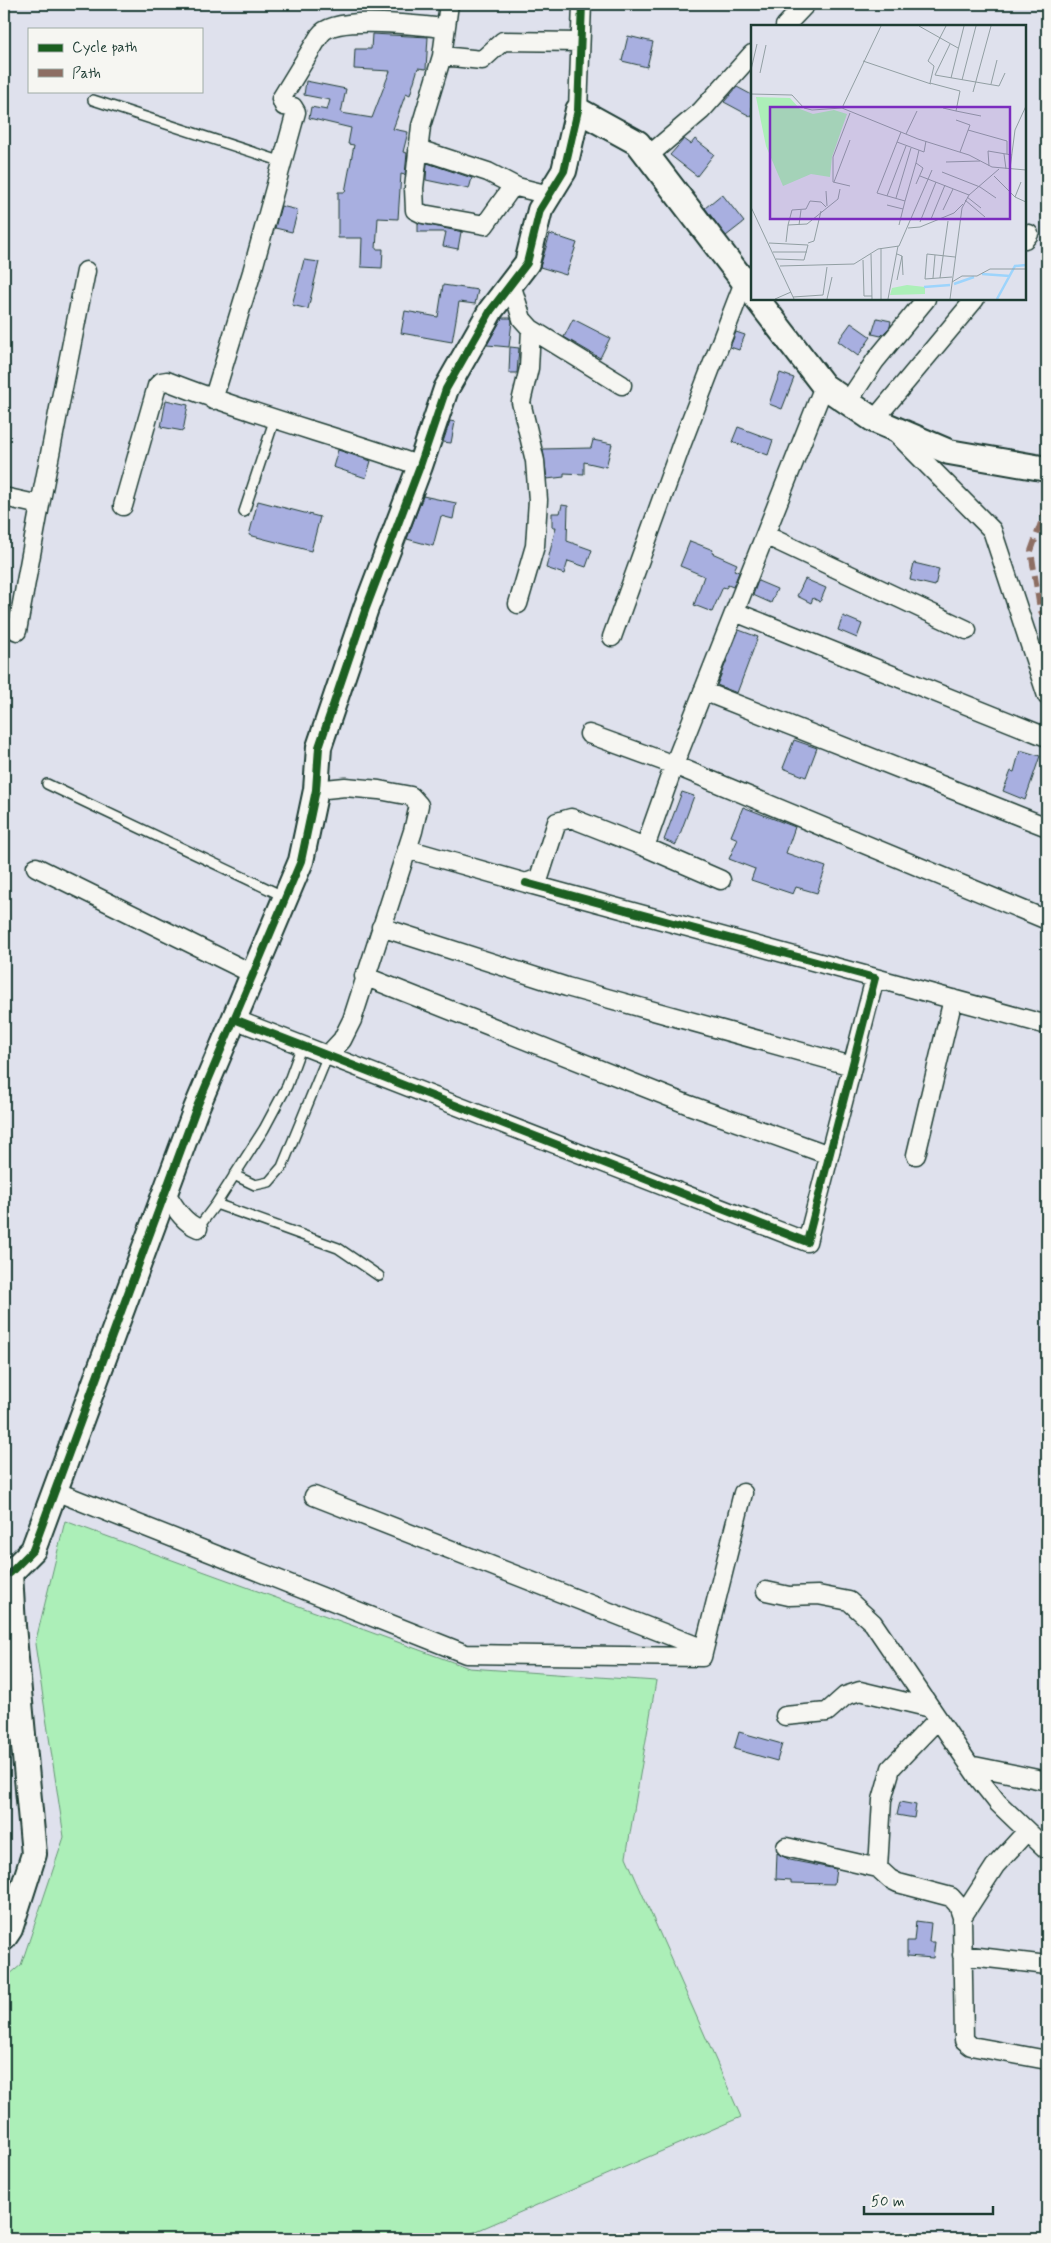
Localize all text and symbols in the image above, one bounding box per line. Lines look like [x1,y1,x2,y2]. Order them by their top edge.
inset map [751,25,1026,300]
legend [28,28,202,92]
text: Cycle path [72,38,137,58]
text: Path [72,64,101,84]
scale bar [864,2183,992,2215]
text: 50 m [871,2192,905,2212]

